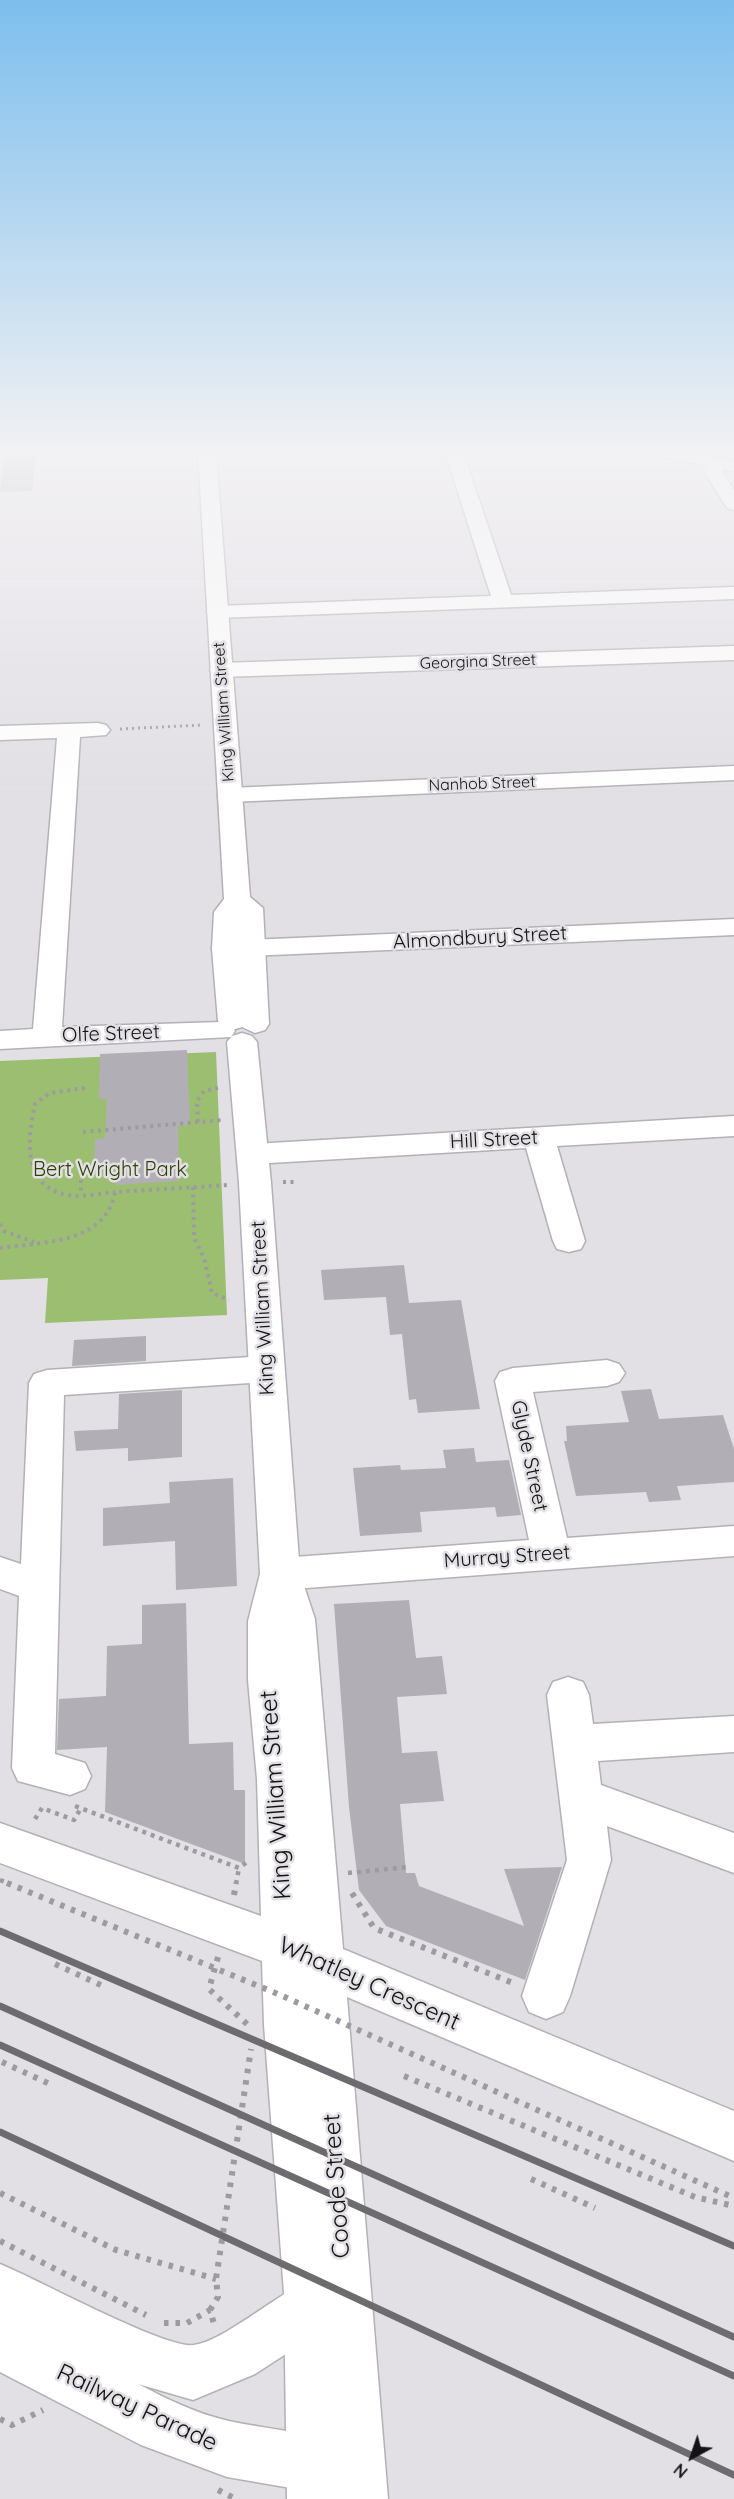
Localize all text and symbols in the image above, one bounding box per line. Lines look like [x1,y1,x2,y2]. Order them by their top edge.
street label: King William Street [210,642,238,782]
street label: Georgina Street [420,650,536,674]
street label: Nanhob Street [428,773,536,795]
street label: Almondbury Street [392,921,568,955]
street label: Olfe Street [62,1020,160,1048]
street label: Hill Street [449,1126,539,1154]
park label: Bert Wright Park [33,1158,187,1182]
street label: King William Street [246,1220,280,1396]
street label: Glyde Street [506,1398,552,1514]
street label: Murray Street [443,1541,571,1573]
street label: King William Street [254,1689,298,1901]
street label: Whatley Crescent [274,1931,464,2037]
street label: Coode Street [318,2113,356,2259]
street label: Railway Parade [52,2358,222,2458]
north arrow [662,2427,722,2487]
text: N [670,2459,691,2482]

